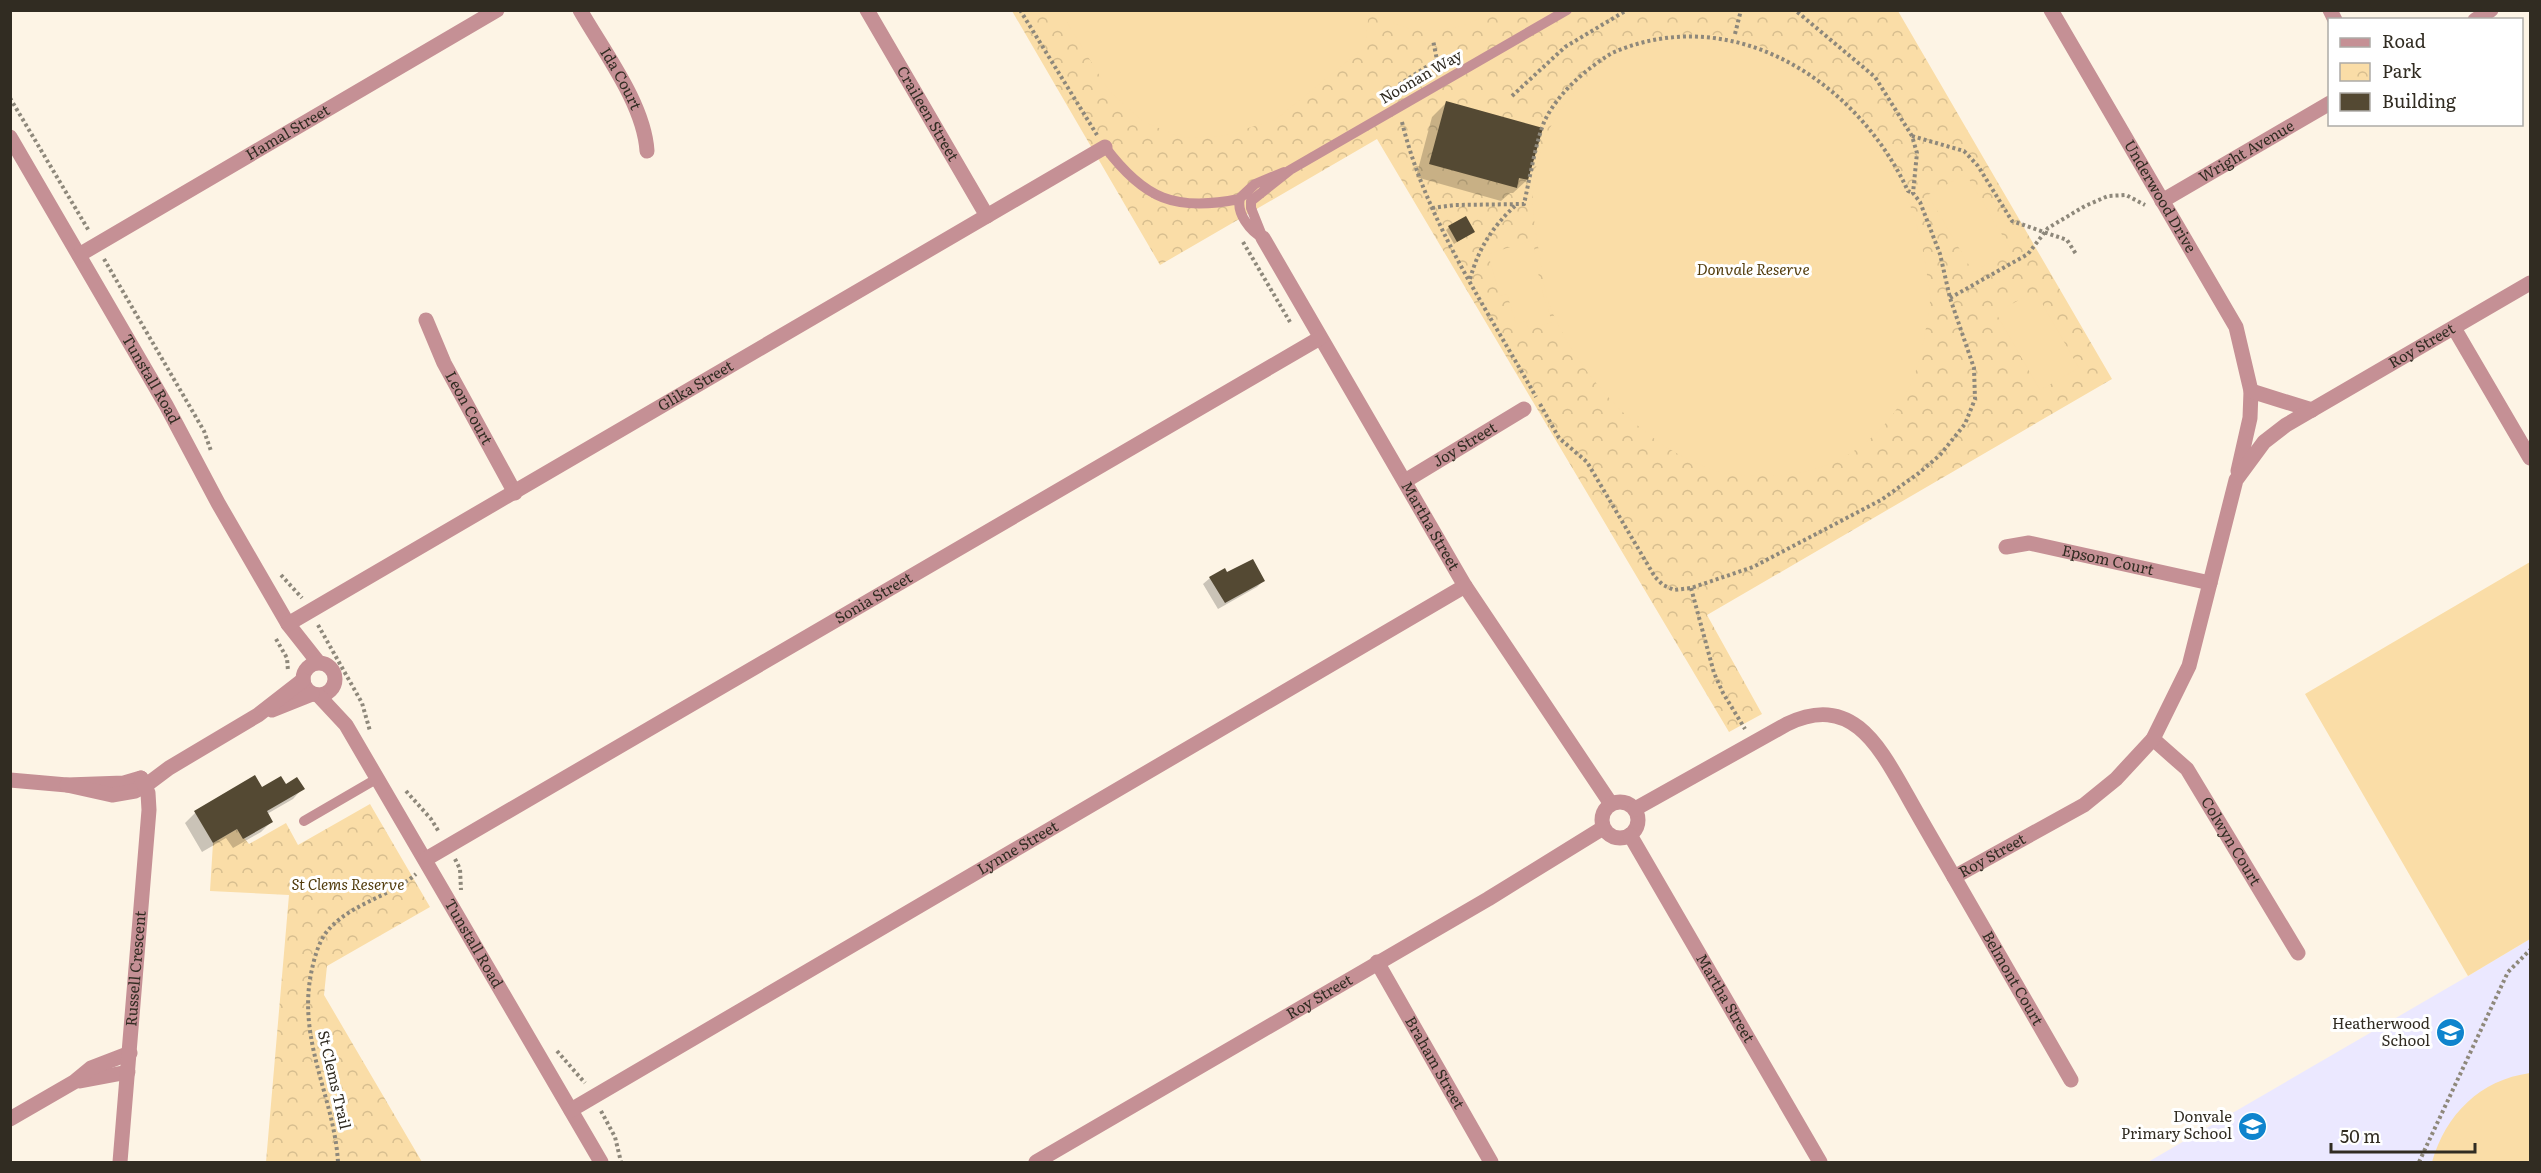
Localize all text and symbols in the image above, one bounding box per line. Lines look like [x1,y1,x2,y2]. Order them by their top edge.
legend [2328,18,2523,126]
text: Road [2382,27,2426,54]
street label: Ida Court [595,42,648,113]
street label: Noonan Way [1375,43,1466,109]
text: Park [2382,57,2423,84]
street label: Craileen Street [892,61,966,165]
text: Building [2382,87,2457,114]
street label: Hamal Street [241,98,333,165]
street label: Wright Avenue [2194,113,2298,187]
street label: Underwood Drive [2119,135,2203,257]
park label: Donvale Reserve [1696,257,1810,280]
street label: Roy Street [2383,316,2459,373]
street label: Tunstall Road [117,329,187,427]
street label: Glika Street [653,353,737,416]
street label: Leon Court [440,366,499,448]
street label: Joy Street [1428,415,1500,472]
street label: Martha Street [1396,476,1466,574]
street label: Epsom Court [2060,538,2156,580]
street label: Sonia Street [830,565,916,629]
street label: Colwyn Court [2196,792,2268,890]
street label: Lynne Street [972,814,1062,880]
street label: Roy Street [1954,827,2029,882]
park label: St Clems Reserve [292,872,404,895]
street label: Tunstall Road [440,894,510,992]
street label: Russell Crescent [118,910,151,1027]
street label: Belmont Court [1977,926,2050,1029]
street label: Martha Street [1691,949,1761,1047]
street label: Roy Street [1281,967,1356,1024]
street label: Braham Street [1400,1011,1471,1113]
place label: Heatherwood School [2332,1011,2430,1051]
school or university icon: Heatherwood School [2435,1017,2467,1049]
street label: St Clems Trail [313,1028,358,1131]
place label: Donvale Primary School [2121,1104,2232,1144]
school or university icon: Donvale Primary School [2237,1110,2269,1142]
scale bar [2331,1116,2475,1154]
text: 50 m [2340,1122,2381,1149]

